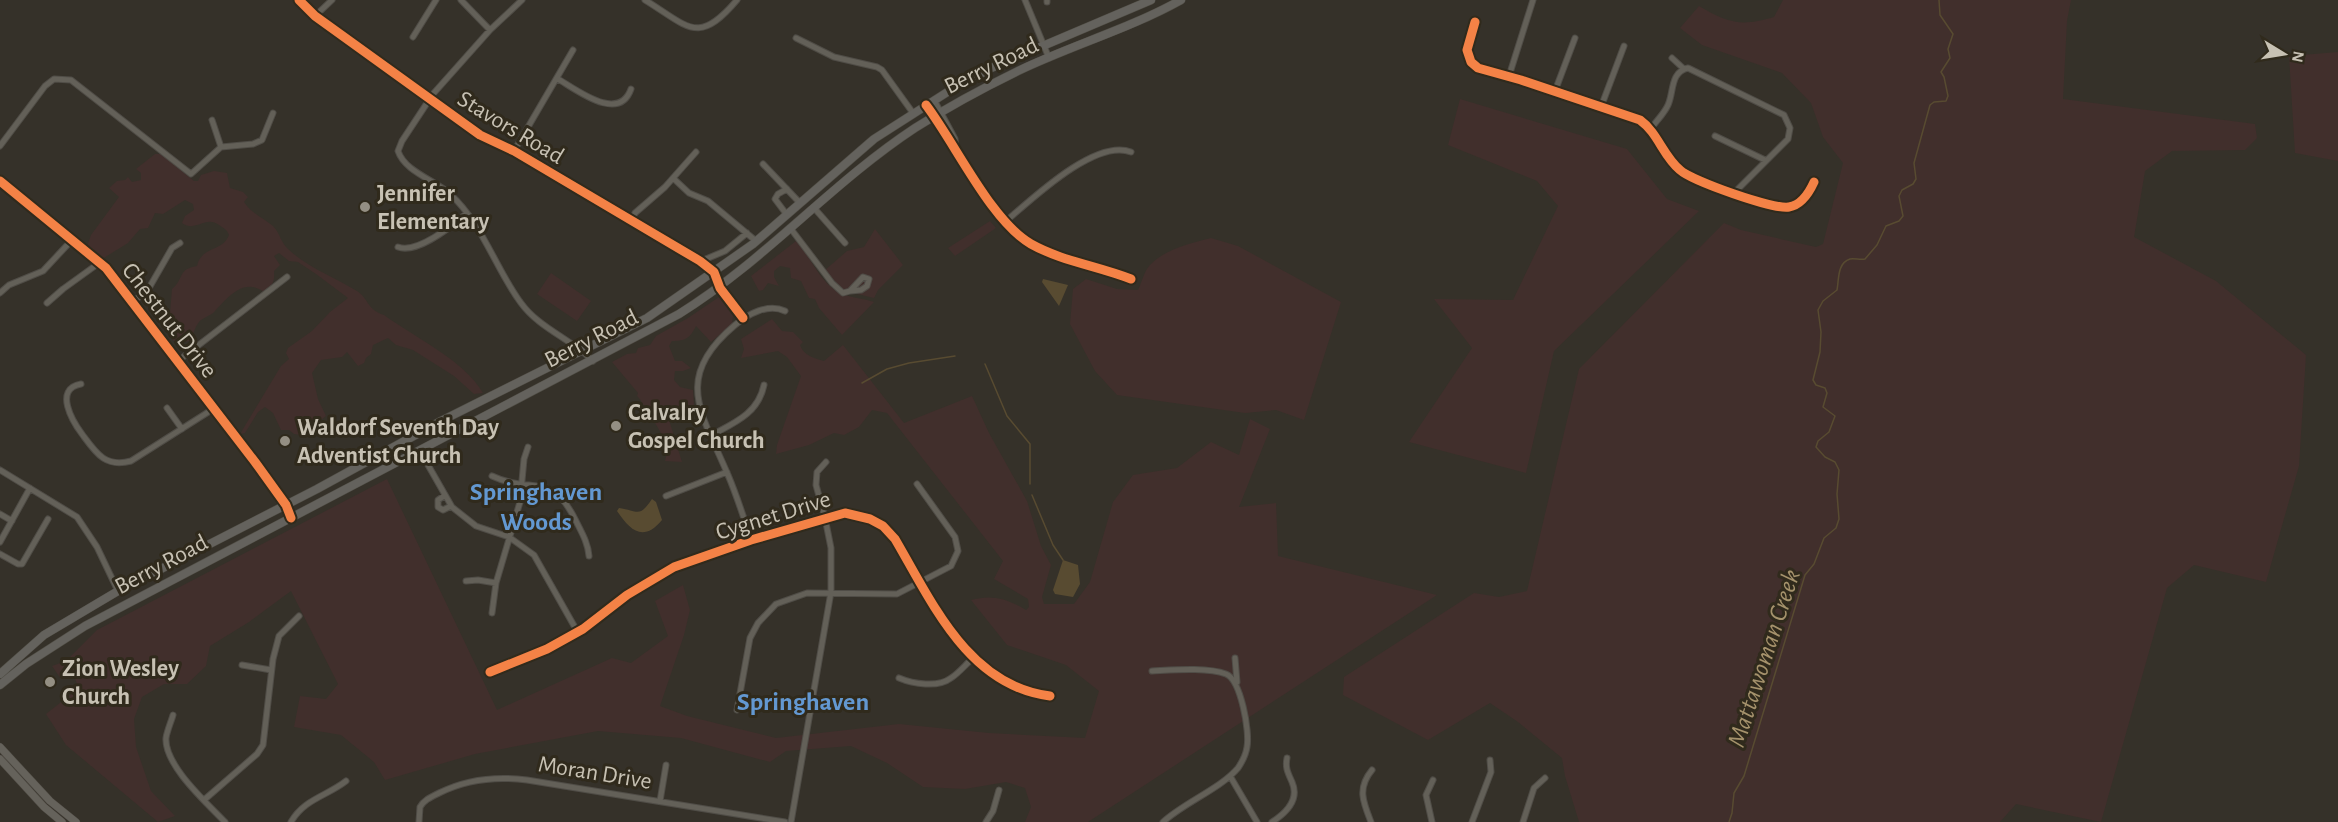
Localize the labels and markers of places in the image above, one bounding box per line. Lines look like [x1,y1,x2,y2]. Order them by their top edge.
place label: Jennifer Elementary [377,182,489,234]
marker: Jennifer Elementary [358,200,372,214]
place label: Calvalry Gospel Church [628,401,765,453]
place label: Waldorf Seventh Day Adventist Church [297,416,499,468]
marker: Calvalry Gospel Church [609,419,623,433]
marker: Waldorf Seventh Day Adventist Church [278,434,292,448]
place label: Zion Wesley Church [62,657,179,709]
marker: Zion Wesley Church [43,675,57,689]

